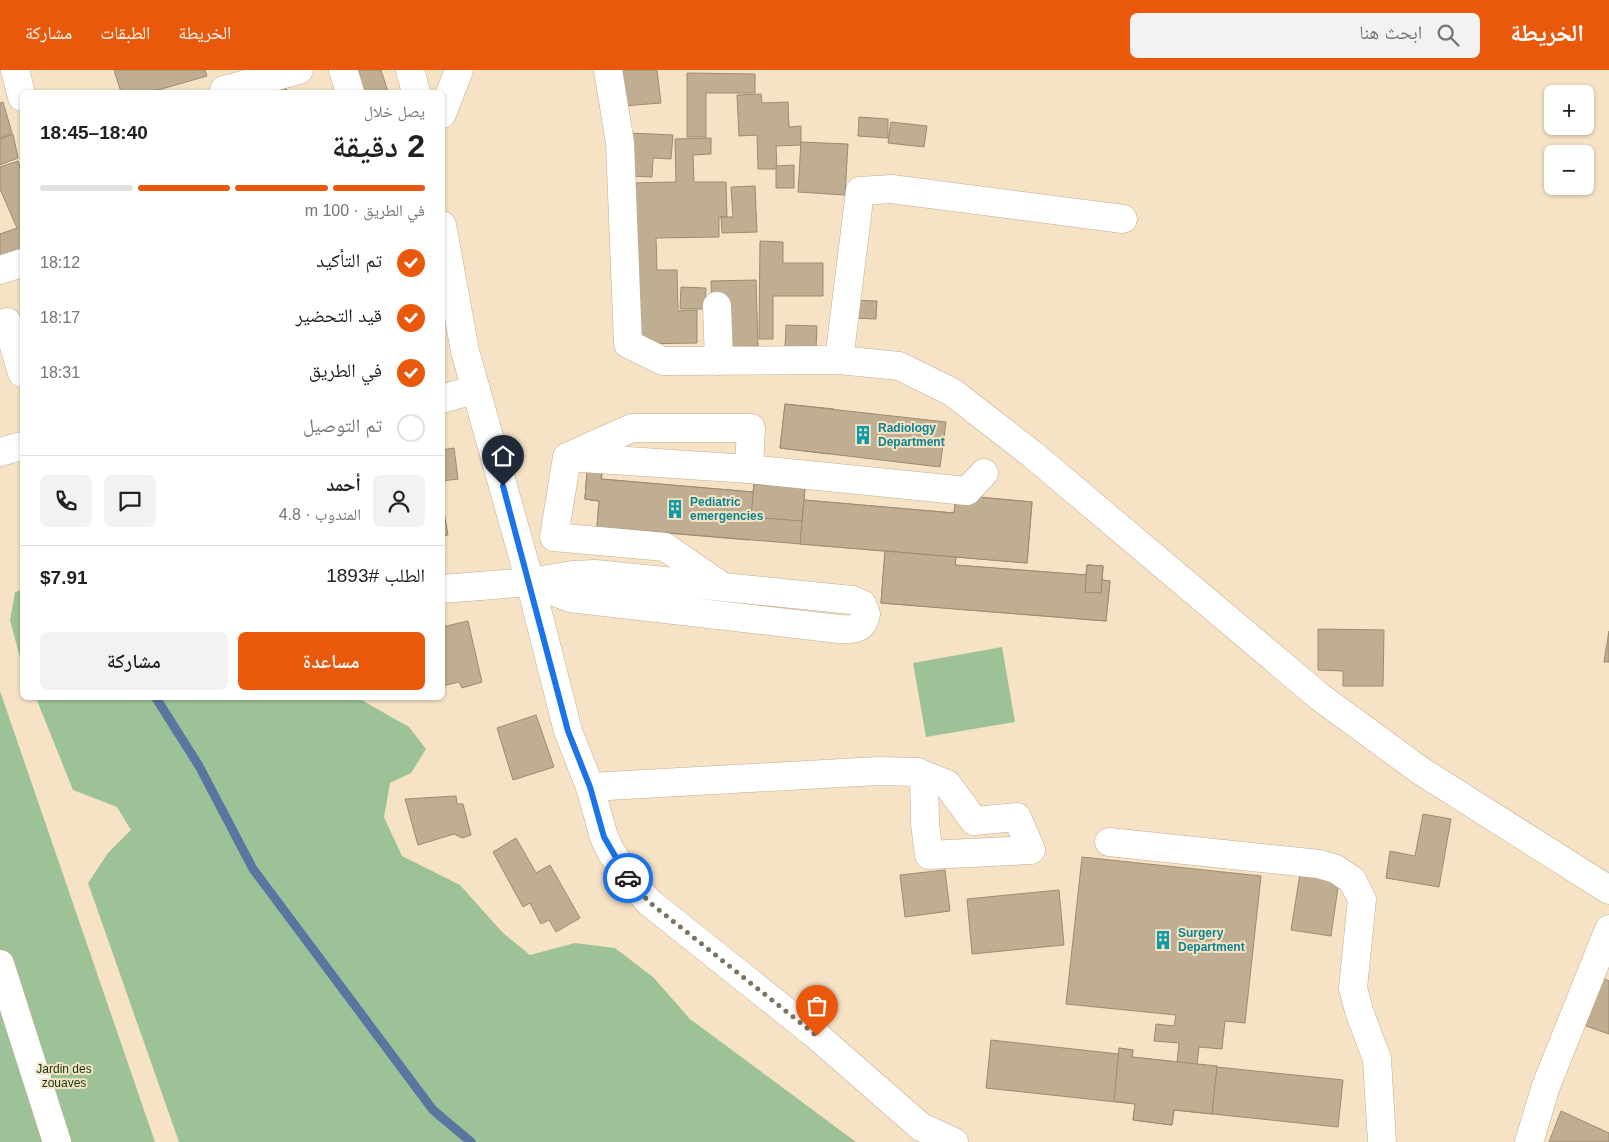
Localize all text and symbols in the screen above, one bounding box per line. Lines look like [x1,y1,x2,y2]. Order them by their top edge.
search box [1130,13,1480,58]
text: الخريطة [1510,19,1584,46]
icon: search [1434,21,1462,49]
text: ابحث هنا [1359,22,1422,43]
text: مشاركة [25,23,72,43]
text: الطبقات [100,23,150,43]
text: الخريطة [178,23,231,43]
map controls [1544,85,1594,195]
button: + [1544,85,1594,135]
text: يصل خلال [364,103,425,120]
text: 18:40–18:45 [40,122,148,143]
text: 2 دقيقة [332,128,425,164]
button: − [1544,145,1594,195]
text: في الطريق · 100 m [305,202,425,219]
icon: check [397,249,425,277]
text: تم التأكيد [316,250,382,271]
text: 18:12 [40,254,80,271]
icon: check [397,304,425,332]
text: قيد التحضير [296,305,382,326]
text: 18:17 [40,309,80,326]
icon: check [397,359,425,387]
text: في الطريق [309,360,382,381]
text: 18:31 [40,364,80,381]
text: تم التوصيل [303,415,382,436]
place label: Radiology Department [878,421,945,449]
building icon: Radiology Department [852,424,874,446]
pin [482,435,524,486]
icon: home [489,442,517,470]
text: أحمد [326,474,361,495]
button: phone [40,475,92,527]
button: chat [104,475,156,527]
button: person [373,475,425,527]
place label: Pediatric emergencies [690,495,764,523]
building icon: Pediatric emergencies [664,498,686,520]
text: المندوب · 4.8 [279,506,361,523]
text: الطلب #1893 [326,565,425,586]
text: $7.91 [40,567,88,588]
button: مشاركة [40,632,228,690]
button: مساعدة [238,632,425,690]
courier [603,853,653,903]
icon: car [614,864,642,892]
place label: Surgery Department [1178,926,1245,954]
building icon: Surgery Department [1152,929,1174,951]
pin [796,985,838,1036]
icon: bag [803,992,831,1020]
park label: Jardin des zouaves [36,1062,92,1090]

